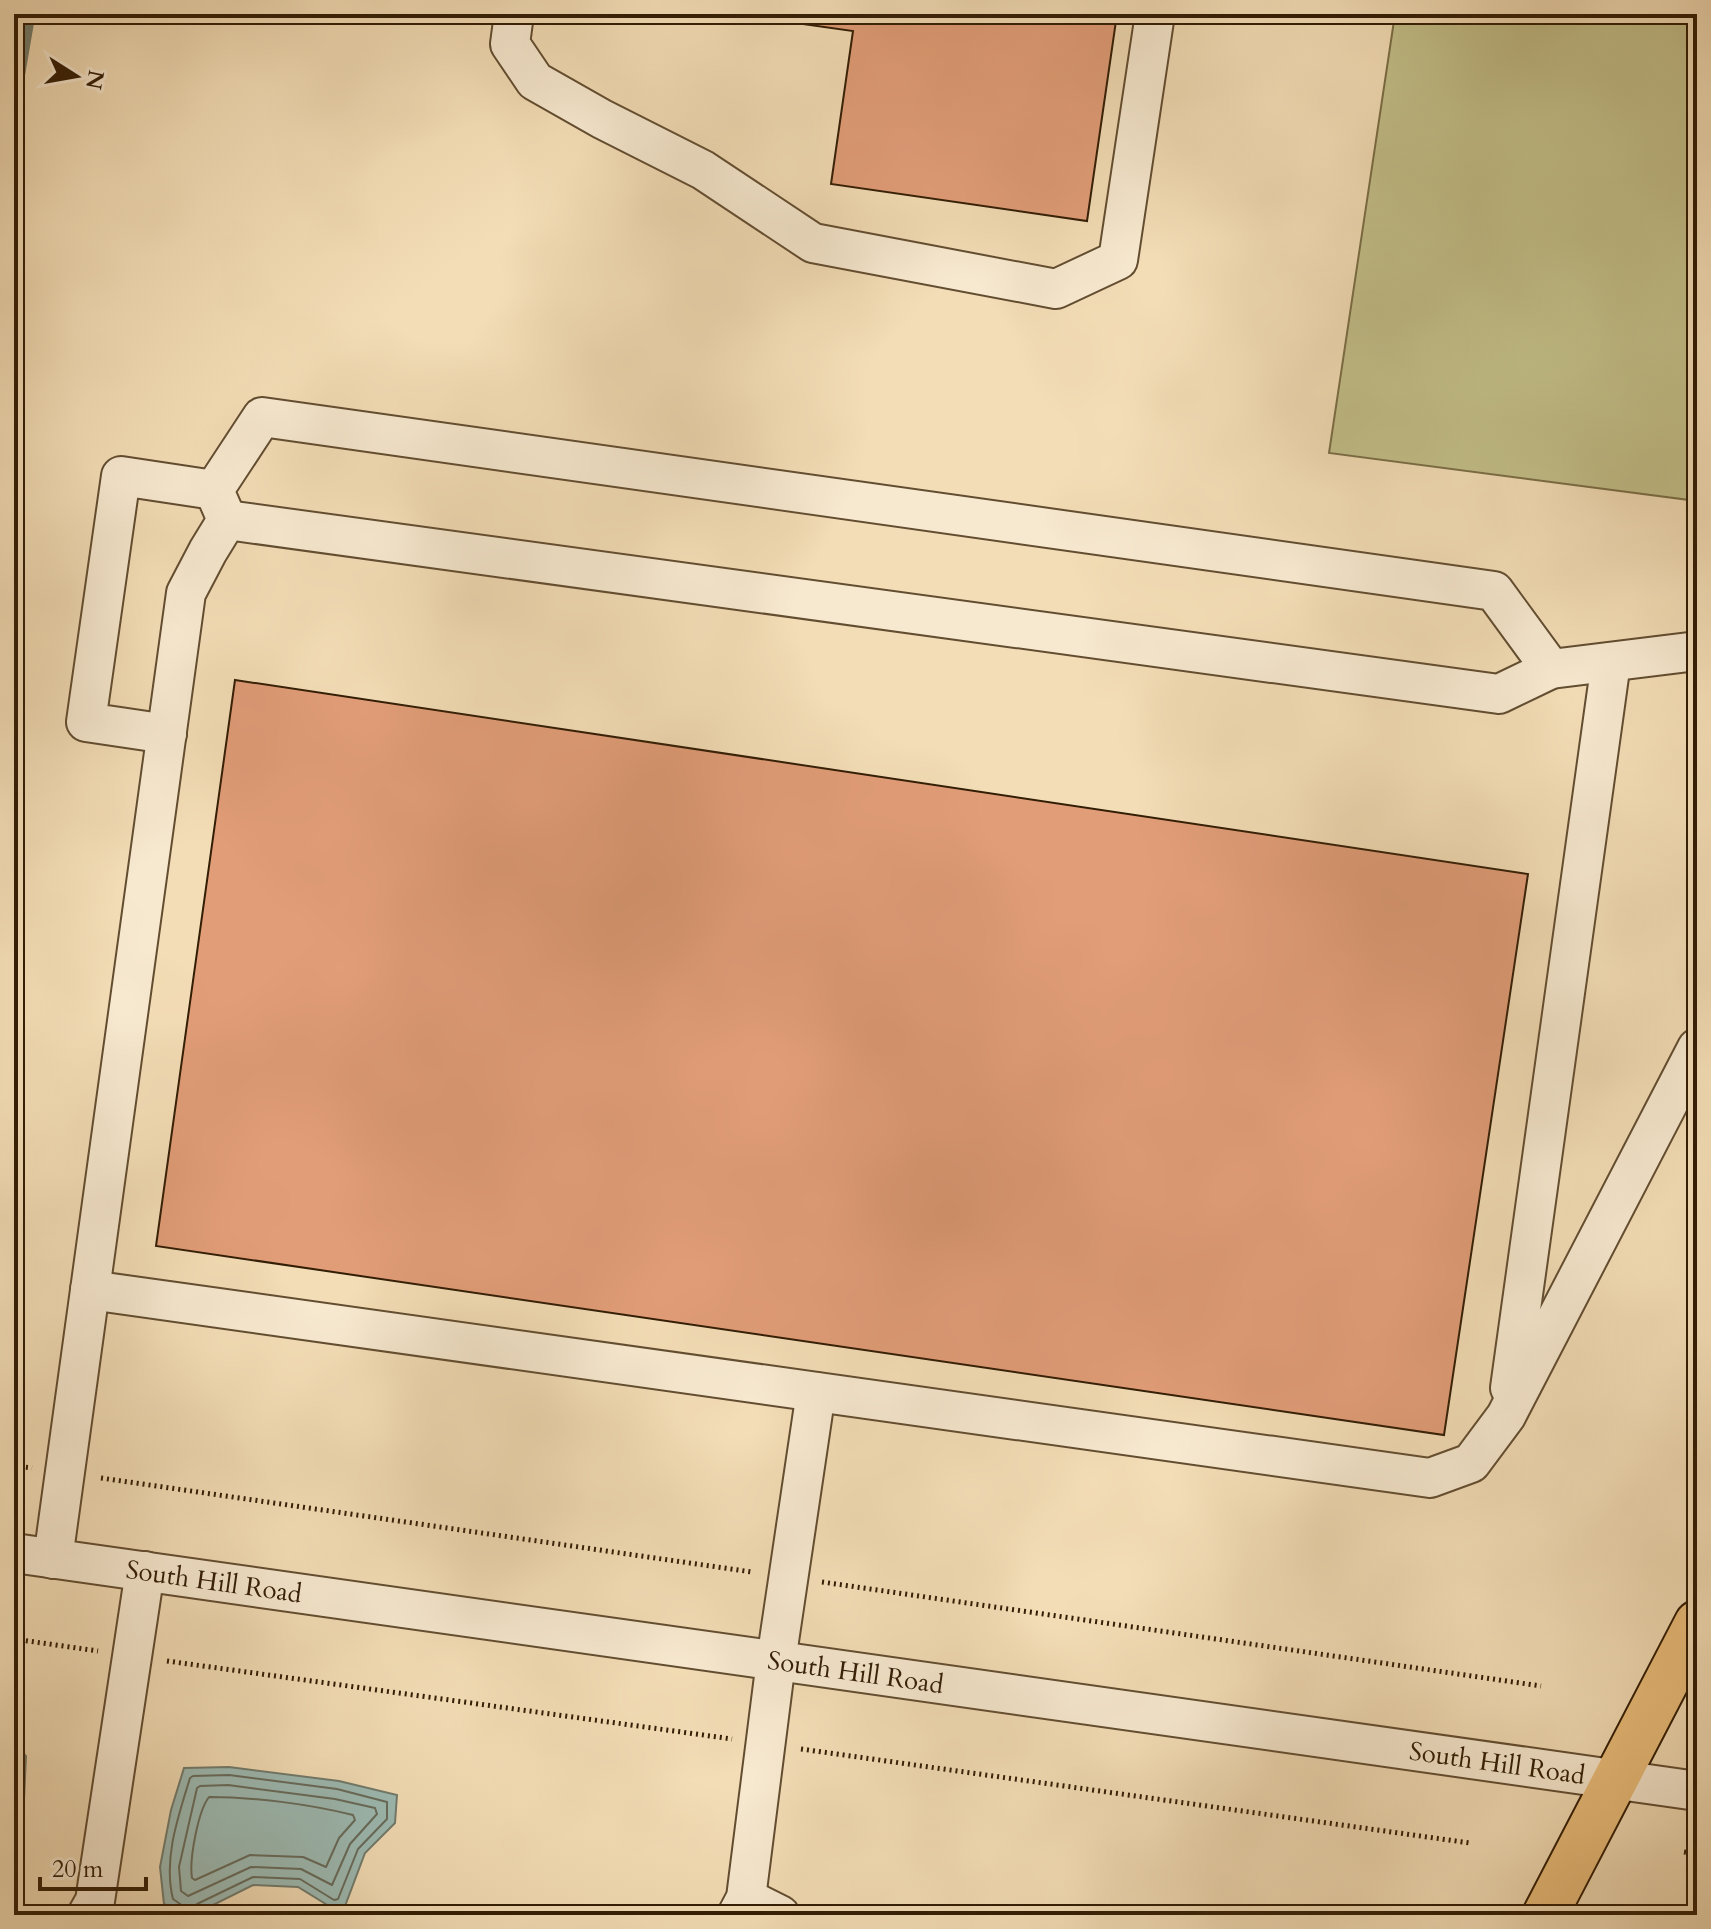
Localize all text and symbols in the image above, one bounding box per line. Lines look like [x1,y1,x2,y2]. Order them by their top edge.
north arrow [36,36,116,116]
text: N [78,67,111,92]
street label: South Hill Road [124,1552,304,1612]
street label: South Hill Road [765,1643,946,1702]
street label: South Hill Road [1407,1734,1588,1793]
scale bar [40,1841,146,1891]
text: 20 m [52,1853,104,1886]

